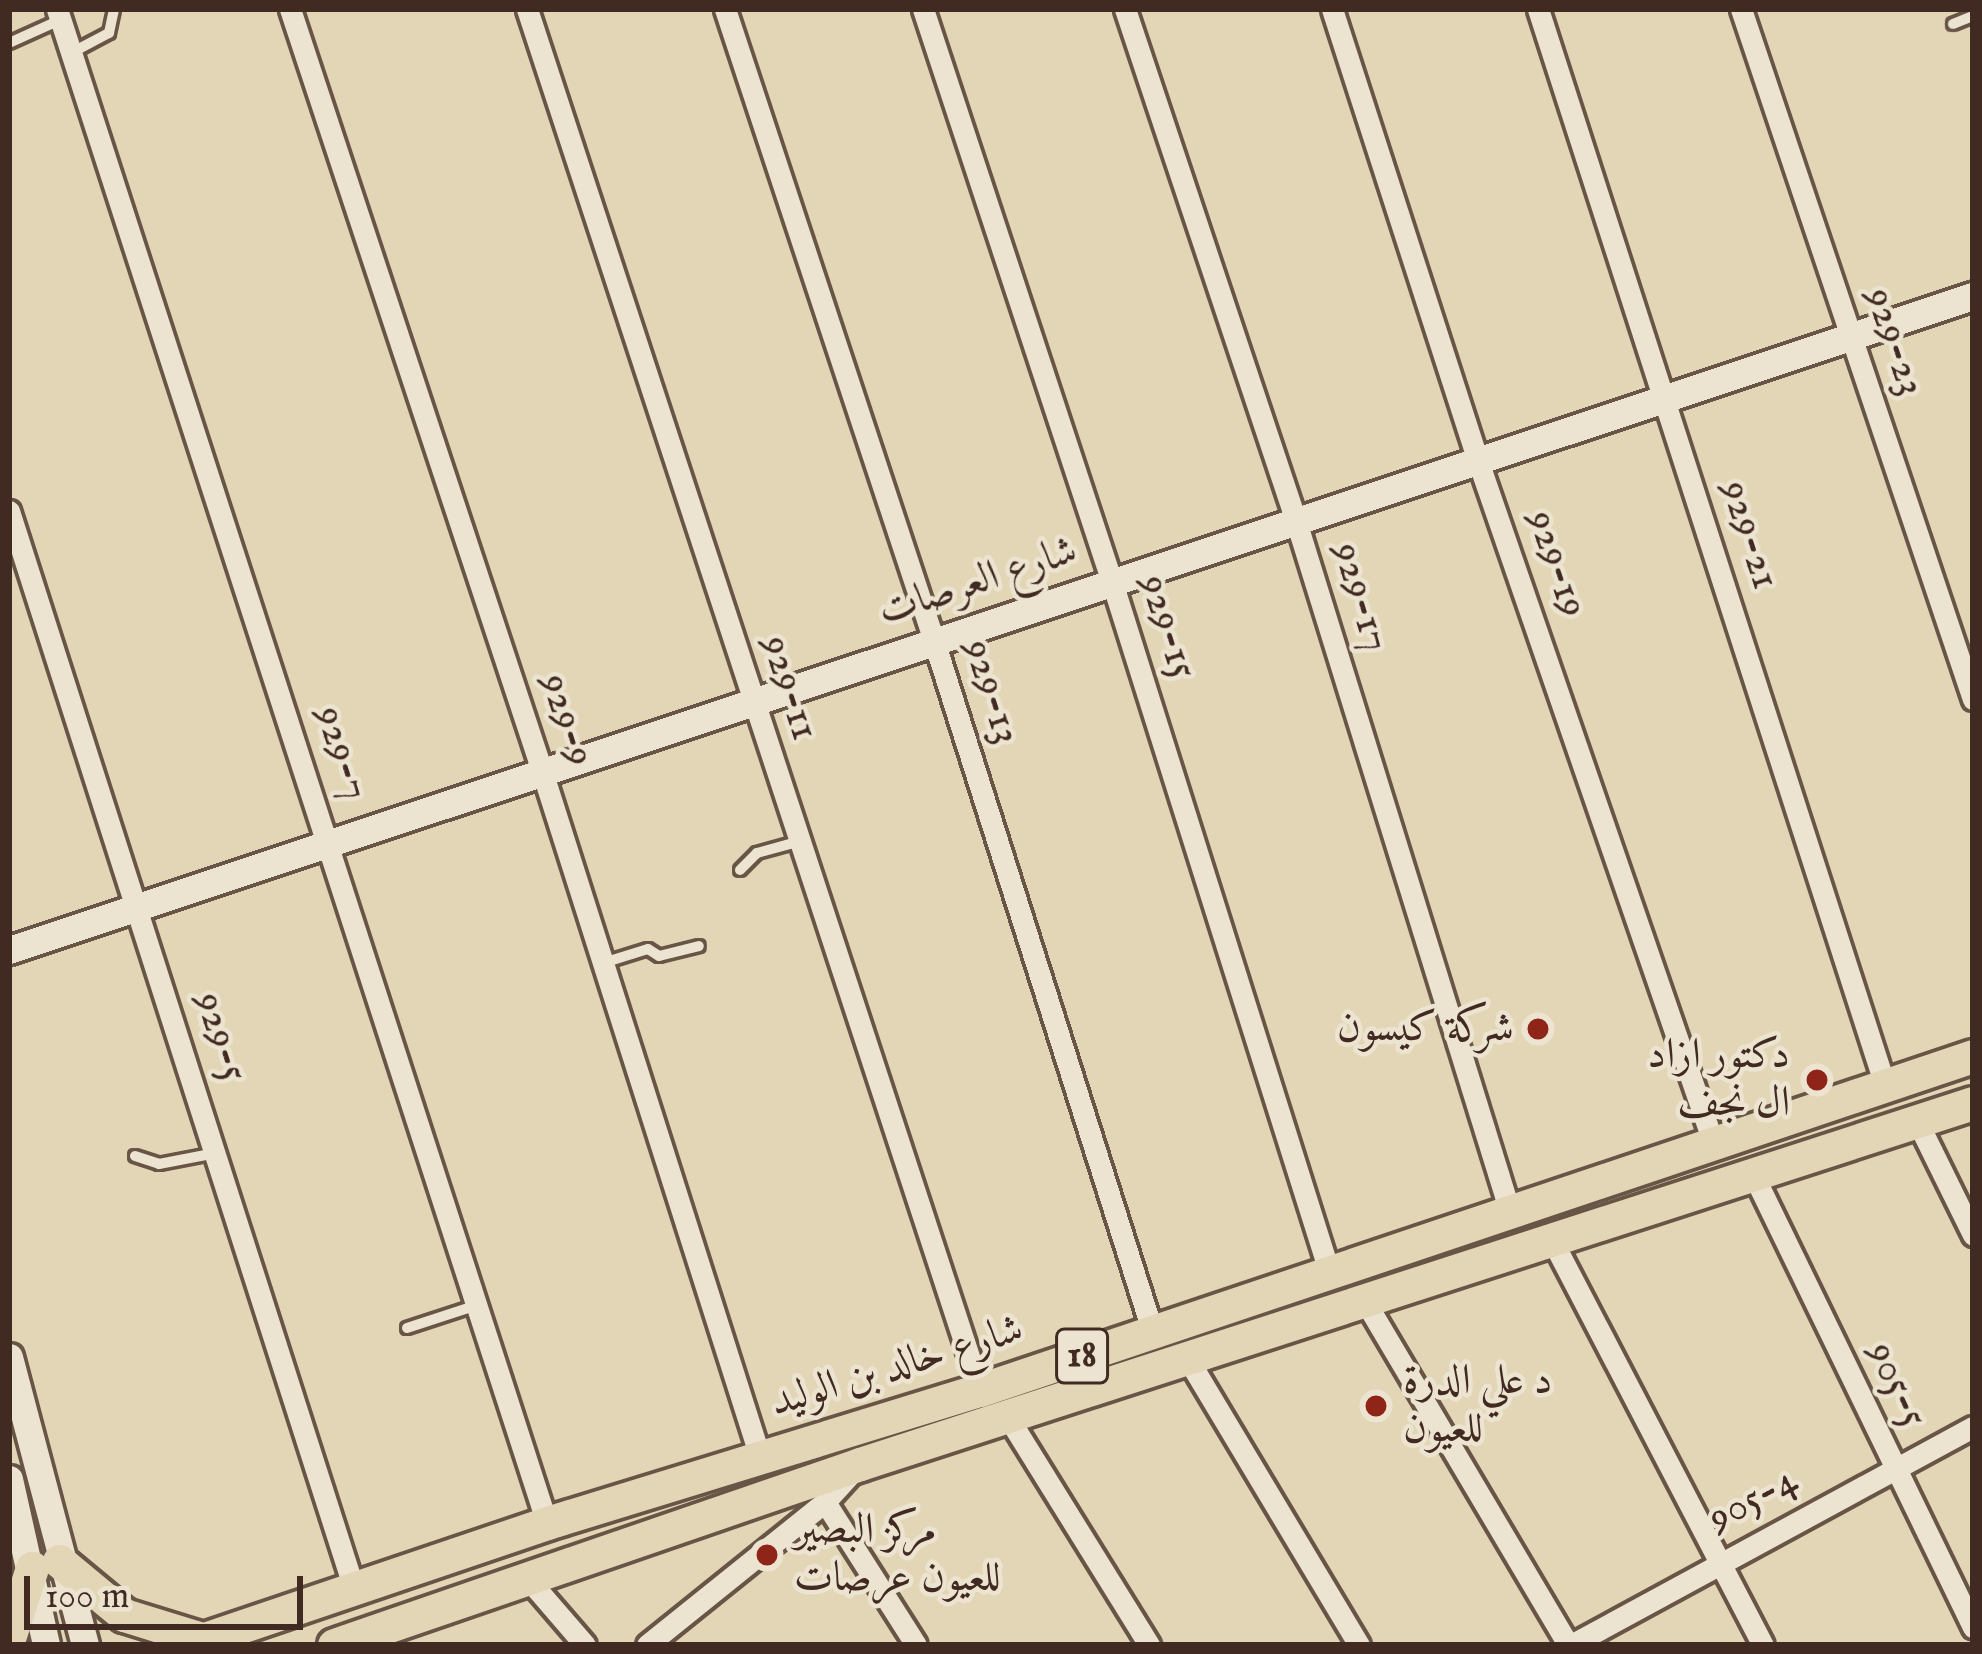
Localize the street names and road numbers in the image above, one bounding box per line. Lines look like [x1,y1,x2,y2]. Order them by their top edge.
street label: 929-23 [1852,281,1936,403]
street label: 929-21 [1708,474,1790,596]
street label: 929-19 [1514,504,1598,624]
street label: شارع العرصات [872,526,1084,638]
street label: 929-17 [1320,536,1400,658]
street label: 929-15 [1127,568,1207,686]
street label: 929-11 [748,629,830,747]
street label: 929-13 [950,633,1032,751]
street label: 929-9 [527,667,605,773]
street label: 929-7 [302,700,380,806]
street label: 929-5 [182,986,258,1088]
street label: شارع خالد بن الوليد [765,1305,1029,1429]
road number: 18 [1055,1323,1109,1389]
street label: 905-5 [1854,1334,1938,1436]
street label: 905-4 [1700,1456,1806,1544]

